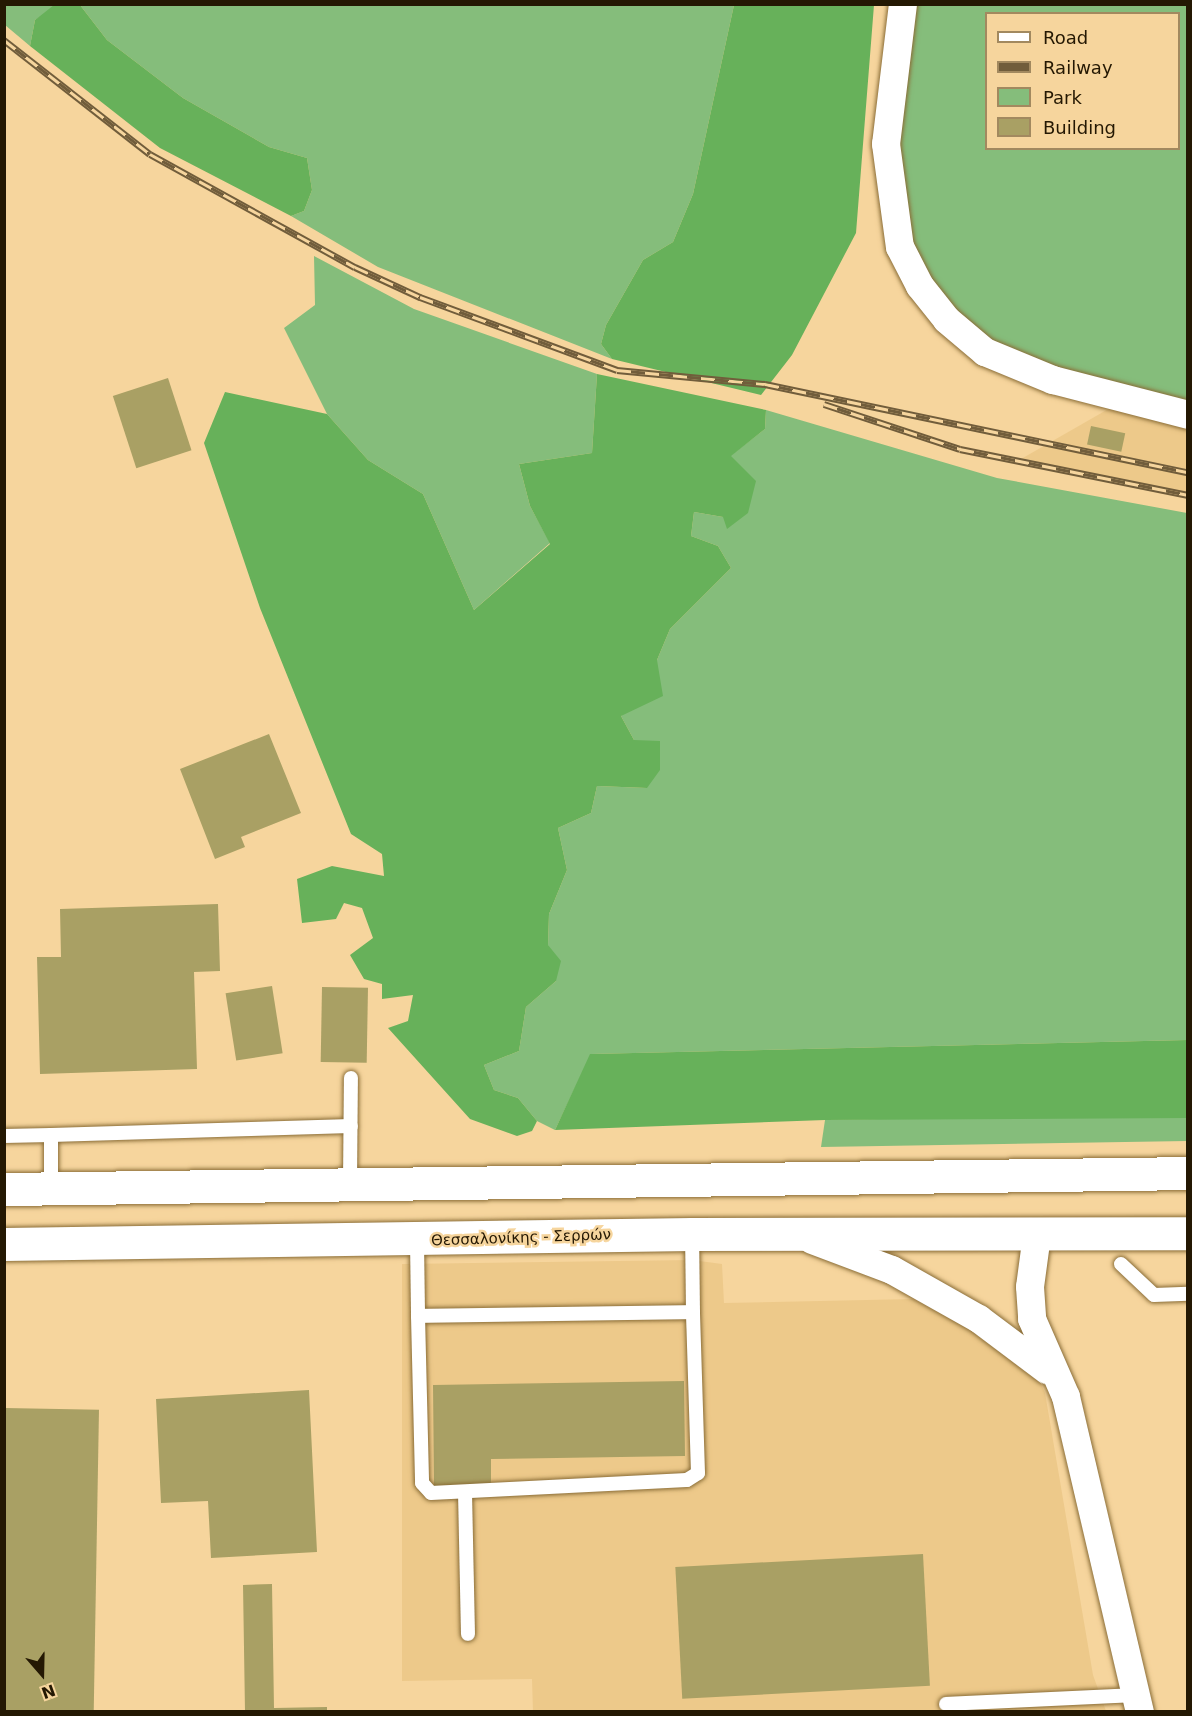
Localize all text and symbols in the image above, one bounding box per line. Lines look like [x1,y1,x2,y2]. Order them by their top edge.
legend [985,12,1180,150]
text: Road [1043,27,1088,48]
text: Railway [1043,57,1113,78]
text: Park [1043,87,1082,108]
text: Building [1043,117,1116,138]
street label: Θεσσαλονίκης - Σερρών [431,1226,611,1250]
north arrow [12,1644,72,1704]
text: N [39,1680,58,1703]

